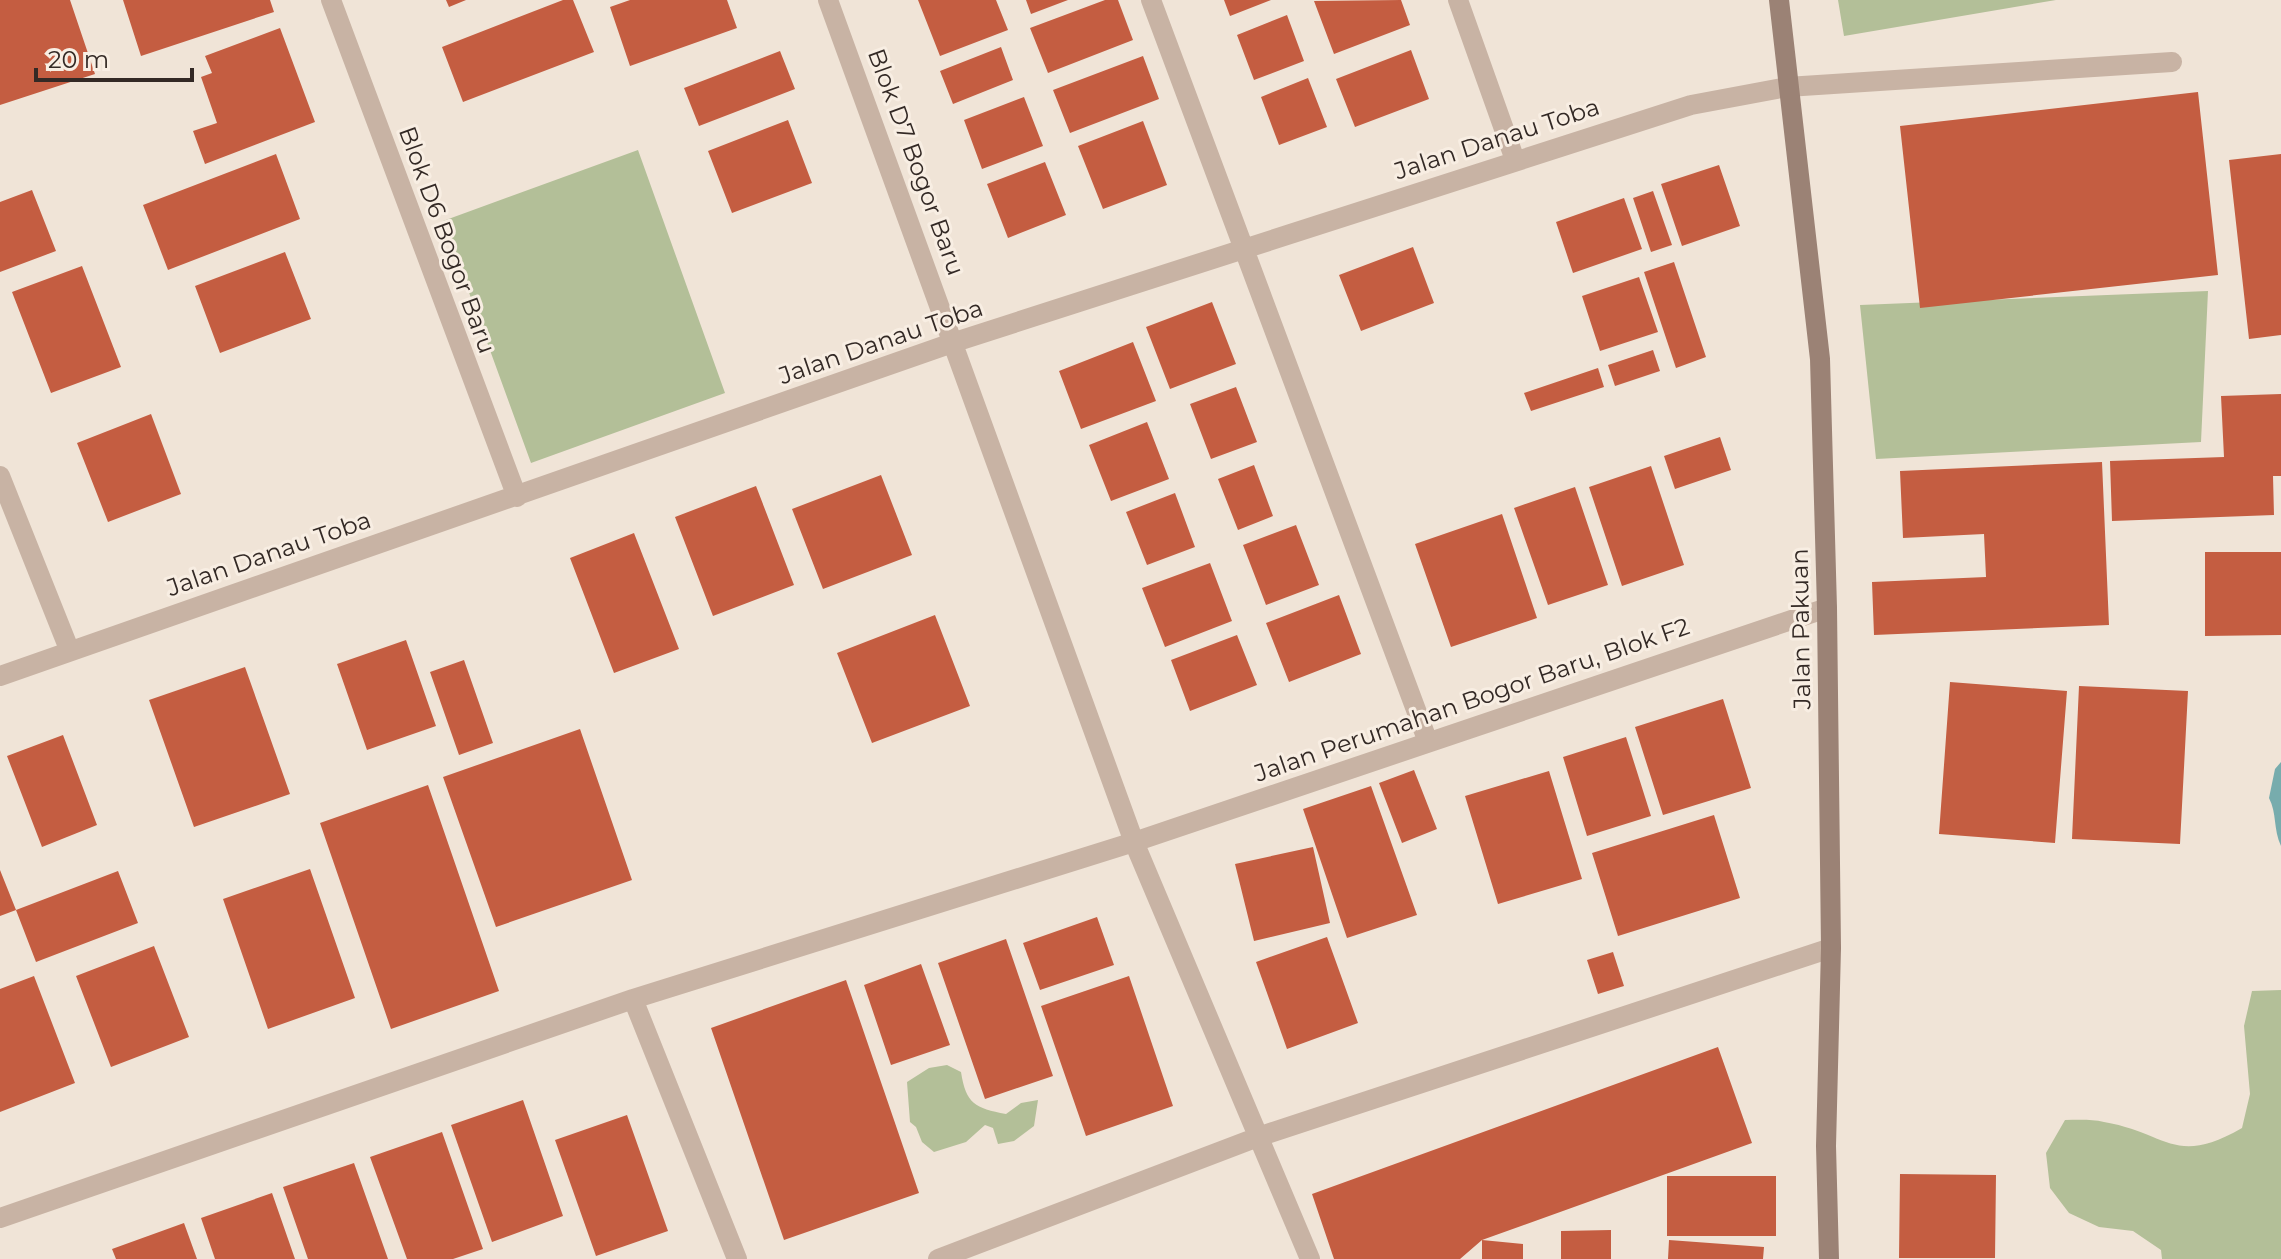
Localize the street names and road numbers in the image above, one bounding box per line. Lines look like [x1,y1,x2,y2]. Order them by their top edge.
street label: Blok D7 Bogor Baru [862,45,971,279]
street label: Jalan Danau Toba [1390,92,1603,186]
street label: Blok D6 Bogor Baru [393,122,502,357]
street label: Jalan Danau Toba [774,293,987,390]
street label: Jalan Danau Toba [162,505,375,602]
street label: Jalan Pakuan [1785,548,1816,711]
street label: Jalan Perumahan Bogor Baru, Blok F2 [1250,611,1693,788]

